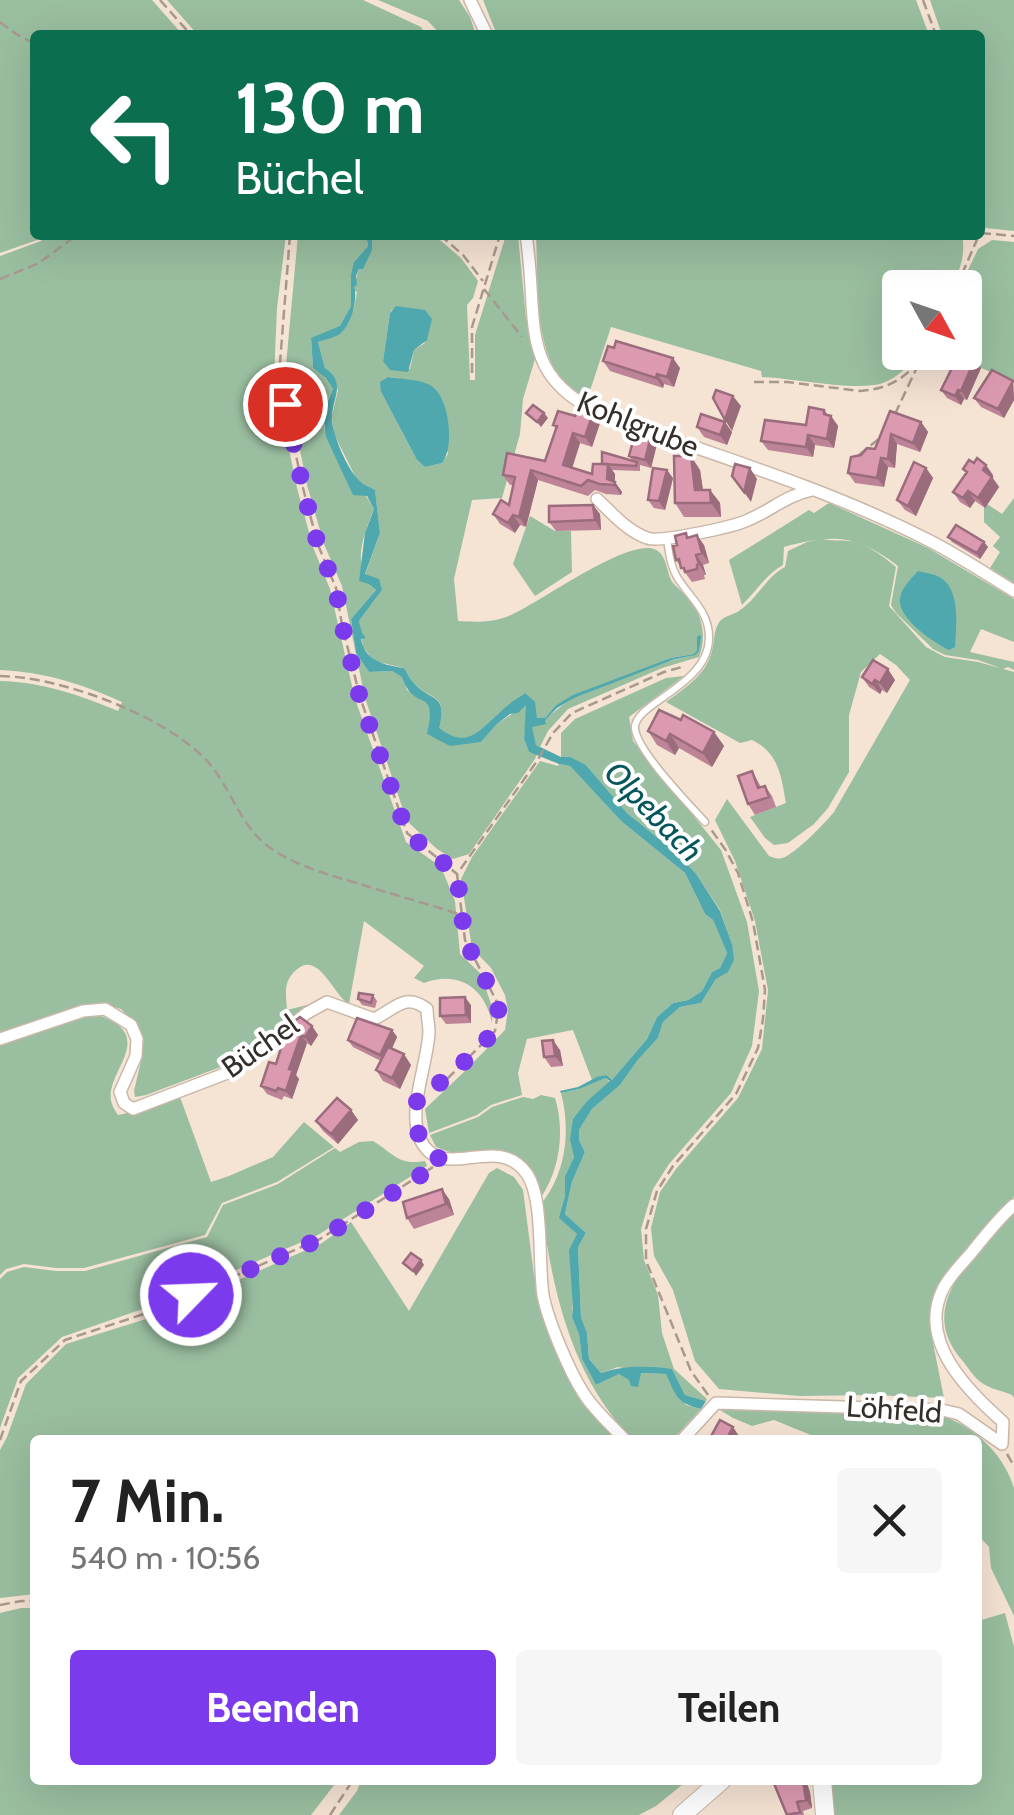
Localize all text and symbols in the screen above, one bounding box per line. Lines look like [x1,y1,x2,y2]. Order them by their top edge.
text: 130 m [235,65,425,151]
icon: left [70,70,200,200]
text: Büchel [235,151,364,205]
north arrow [882,270,982,370]
map controls [882,270,982,370]
pin [243,362,328,447]
icon: arrive [258,377,313,432]
street label: Kohlgrube [572,383,704,465]
water label: Olpebach [597,753,711,869]
street label: Büchel [214,1006,306,1086]
position arrow [139,1243,243,1347]
street label: Löhfeld [845,1387,943,1431]
text: 7 Min. [70,1464,224,1537]
button: close [837,1468,942,1573]
text: 540 m · 10:56 [70,1538,260,1577]
button: Beenden [70,1650,496,1765]
button: Teilen [516,1650,942,1765]

